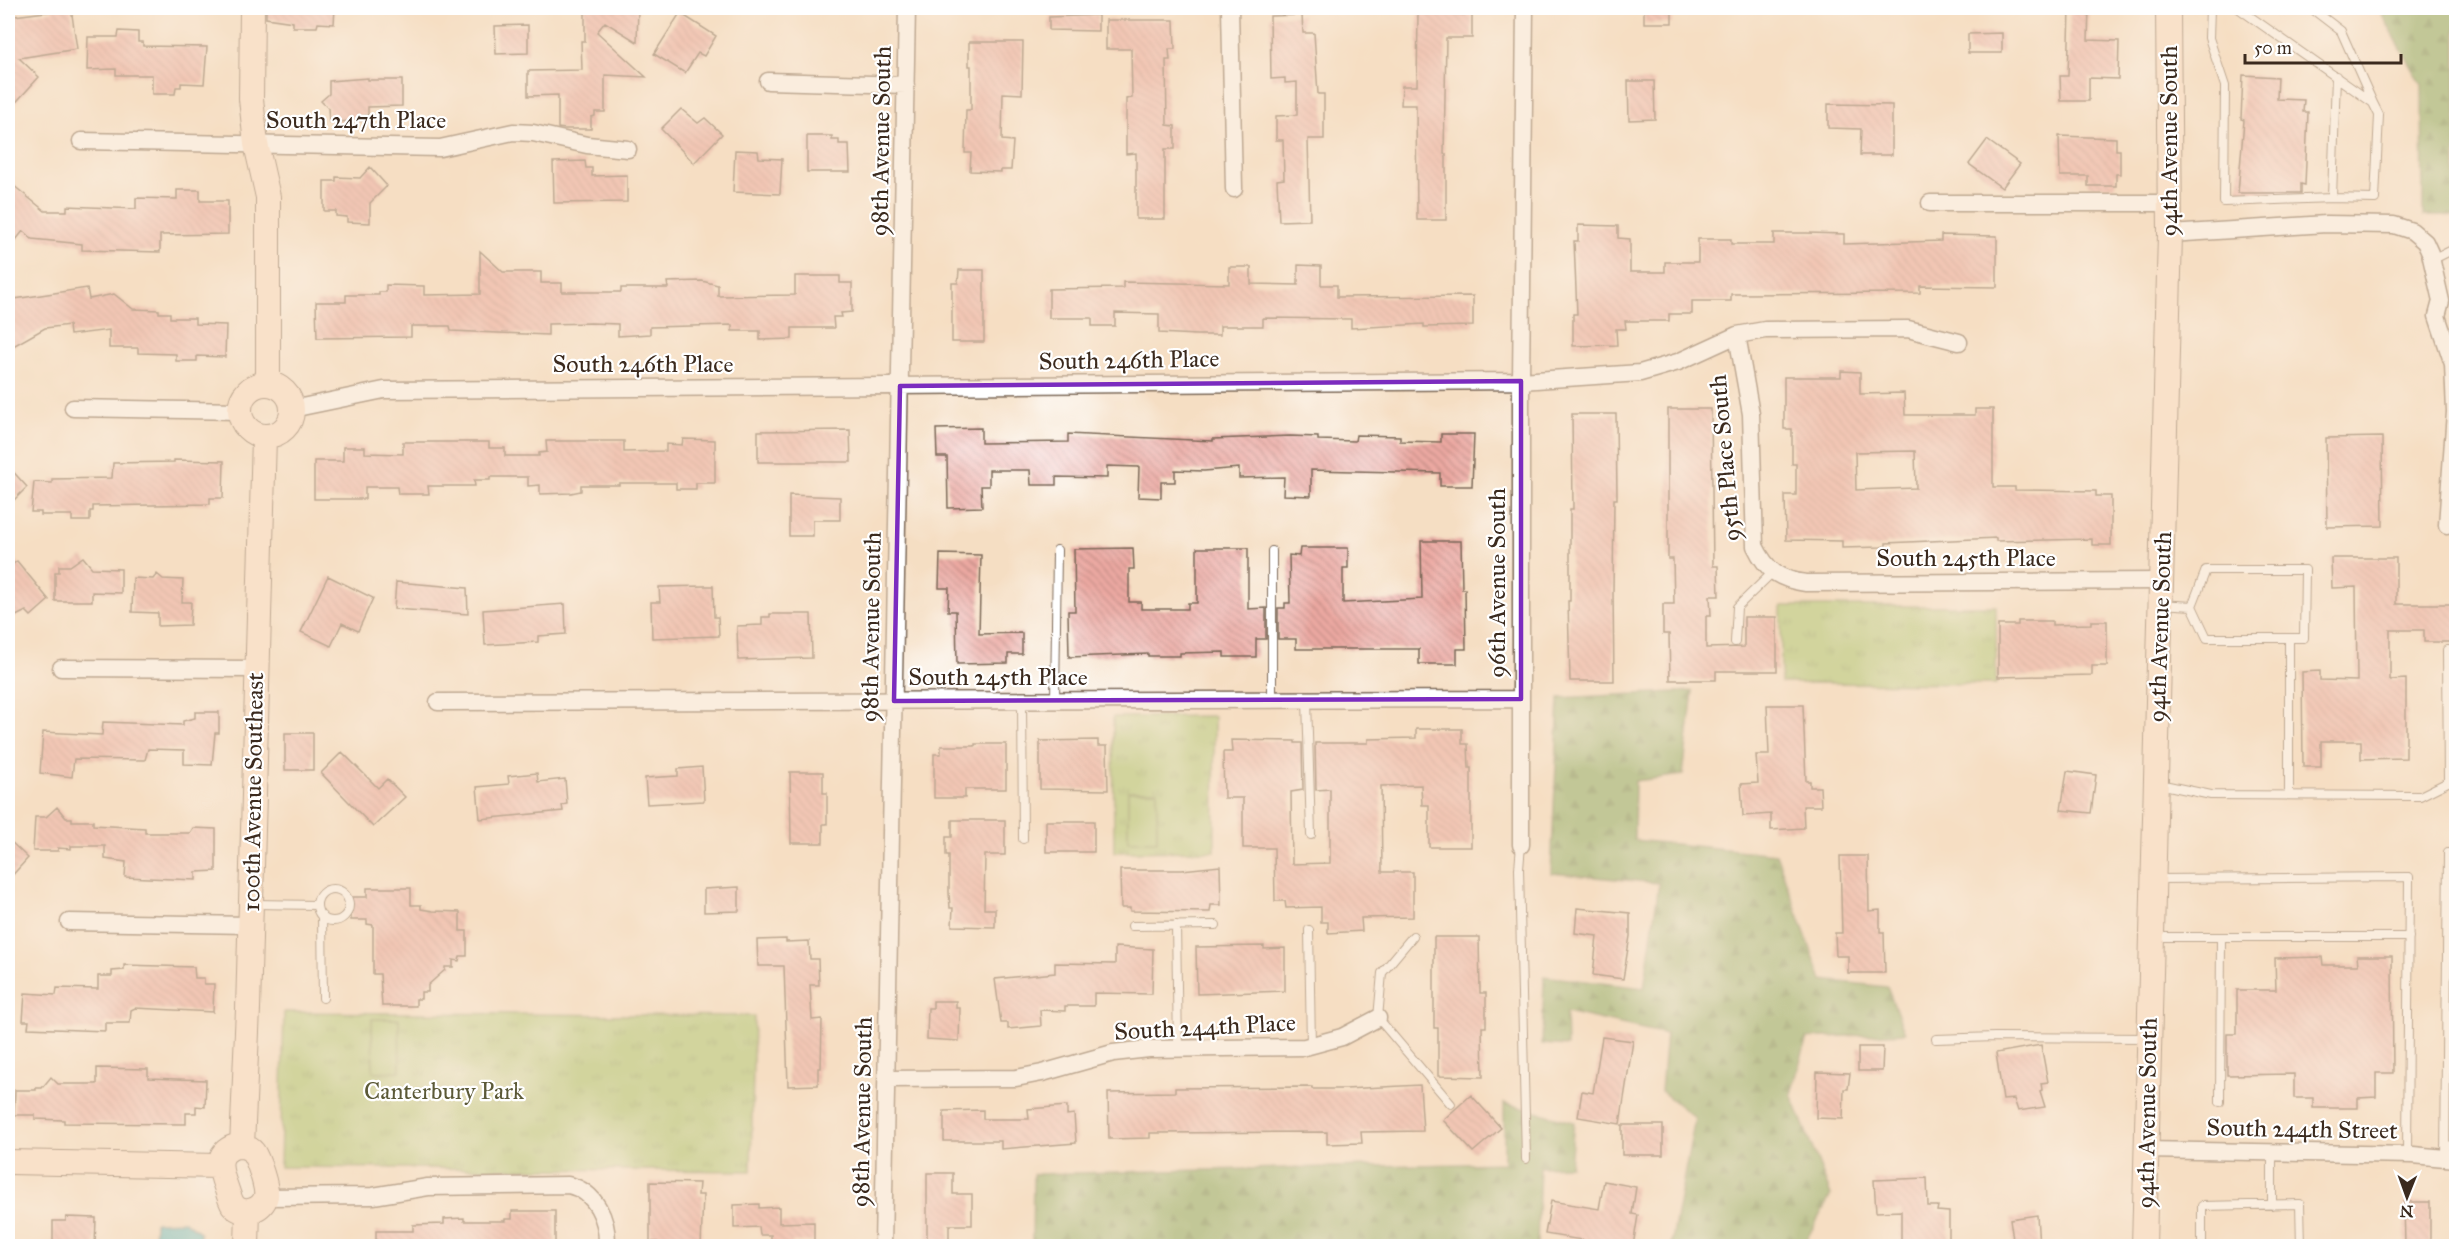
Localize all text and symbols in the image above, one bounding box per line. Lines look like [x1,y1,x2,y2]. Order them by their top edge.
scale bar [2245,27,2401,65]
text: 50 m [2254,37,2292,59]
street label: 98th Avenue South [864,45,898,237]
street label: 94th Avenue South [2154,45,2184,237]
street label: South 247th Place [266,105,446,135]
street label: South 246th Place [1038,343,1220,377]
street label: South 246th Place [553,349,733,379]
street label: 95th Place South [1703,373,1747,543]
street label: 96th Avenue South [1482,488,1512,678]
street label: 98th Avenue South [854,531,888,723]
street label: 94th Avenue South [2142,531,2178,723]
street label: South 245th Place [1876,543,2056,573]
street label: South 245th Place [908,662,1088,692]
street label: 100th Avenue Southeast [236,671,270,912]
street label: South 244th Place [1113,1007,1297,1047]
street label: 98th Avenue South [845,1016,879,1208]
street label: 94th Avenue South [2130,1017,2164,1209]
park label: Canterbury Park [364,1076,525,1106]
street label: South 244th Street [2206,1112,2398,1146]
north arrow [2377,1167,2437,1227]
text: N [2399,1202,2414,1221]

